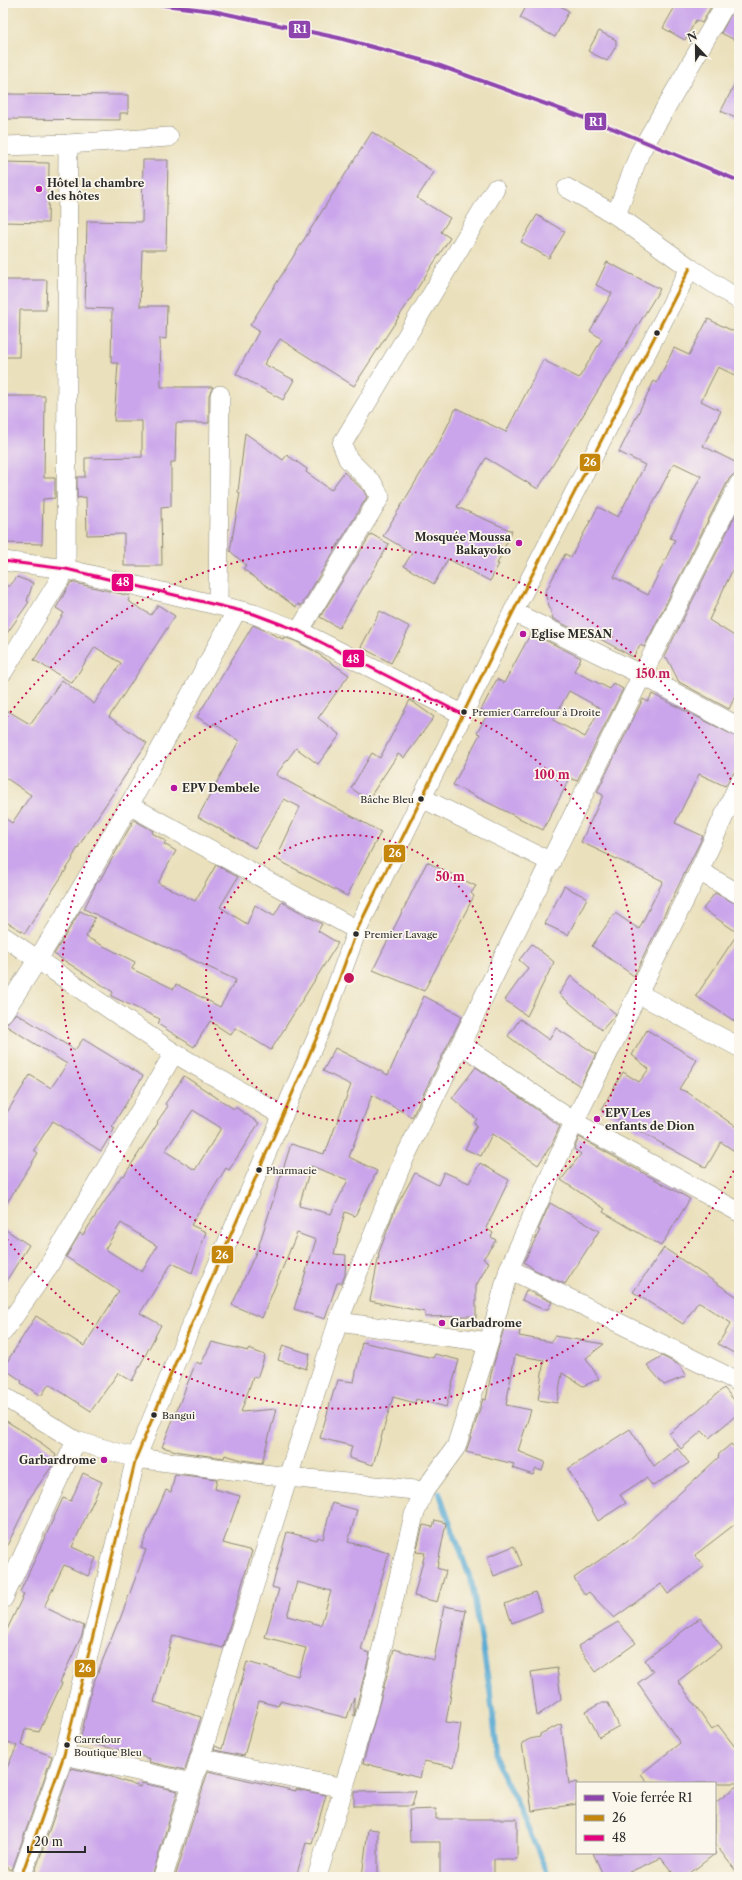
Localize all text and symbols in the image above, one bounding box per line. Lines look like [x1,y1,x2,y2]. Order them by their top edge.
line badge: R1 [288,20,311,39]
text: R1 [293,22,307,36]
north arrow [676,26,716,66]
text: N [685,28,700,45]
line badge: R1 [584,112,607,131]
text: R1 [589,115,603,129]
place label: Hôtel la chambre des hôtes [47,176,145,203]
marker: Hôtel la chambre des hôtes [34,184,44,194]
unlabelled marker [652,328,662,338]
line badge: 26 [579,453,601,472]
text: 26 [583,455,597,469]
place label: Mosquée Moussa Bakayoko [415,530,512,557]
marker: Mosquée Moussa Bakayoko [514,538,524,548]
line badge: 48 [111,573,134,592]
text: 48 [116,575,130,589]
place label: Eglise MESAN [531,627,612,641]
marker: Eglise MESAN [518,629,528,639]
line badge: 48 [342,649,365,668]
text: 48 [346,652,360,666]
text: 150 m [636,666,670,681]
place label: Premier Carrefour à Droite [472,706,601,719]
marker: Premier Carrefour à Droite [459,707,469,717]
text: 100 m [534,767,570,782]
place label: EPV Dembele [182,781,260,795]
marker: EPV Dembele [169,783,179,793]
place label: Bâche Bleu [360,793,414,806]
marker: Bâche Bleu [416,794,426,804]
line badge: 26 [383,844,406,863]
text: 26 [388,846,402,860]
text: 50 m [435,869,465,884]
place label: Premier Lavage [364,928,438,941]
marker: Premier Lavage [351,929,361,939]
centre of rings [342,971,356,985]
place label: EPV Les enfants de Dion [605,1106,695,1133]
marker: EPV Les enfants de Dion [592,1114,602,1124]
place label: Pharmacie [266,1164,317,1177]
marker: Pharmacie [254,1165,264,1175]
line badge: 26 [211,1245,234,1264]
text: 26 [215,1248,229,1262]
place label: Garbadrome [450,1316,522,1330]
marker: Garbadrome [437,1318,447,1328]
place label: Bangui [162,1409,195,1422]
marker: Bangui [149,1410,159,1420]
place label: Garbardrome [19,1453,96,1467]
marker: Garbardrome [99,1455,109,1465]
line badge: 26 [74,1659,96,1678]
text: 26 [78,1661,92,1675]
place label: Carrefour Boutique Bleu [74,1733,142,1759]
marker: Carrefour Boutique Bleu [62,1740,72,1750]
legend [576,1782,716,1854]
text: Voie ferrée R1 [611,1790,692,1805]
text: 26 [612,1810,626,1825]
scale bar [28,1828,85,1854]
text: 48 [612,1830,626,1845]
text: 20 m [34,1834,63,1849]

